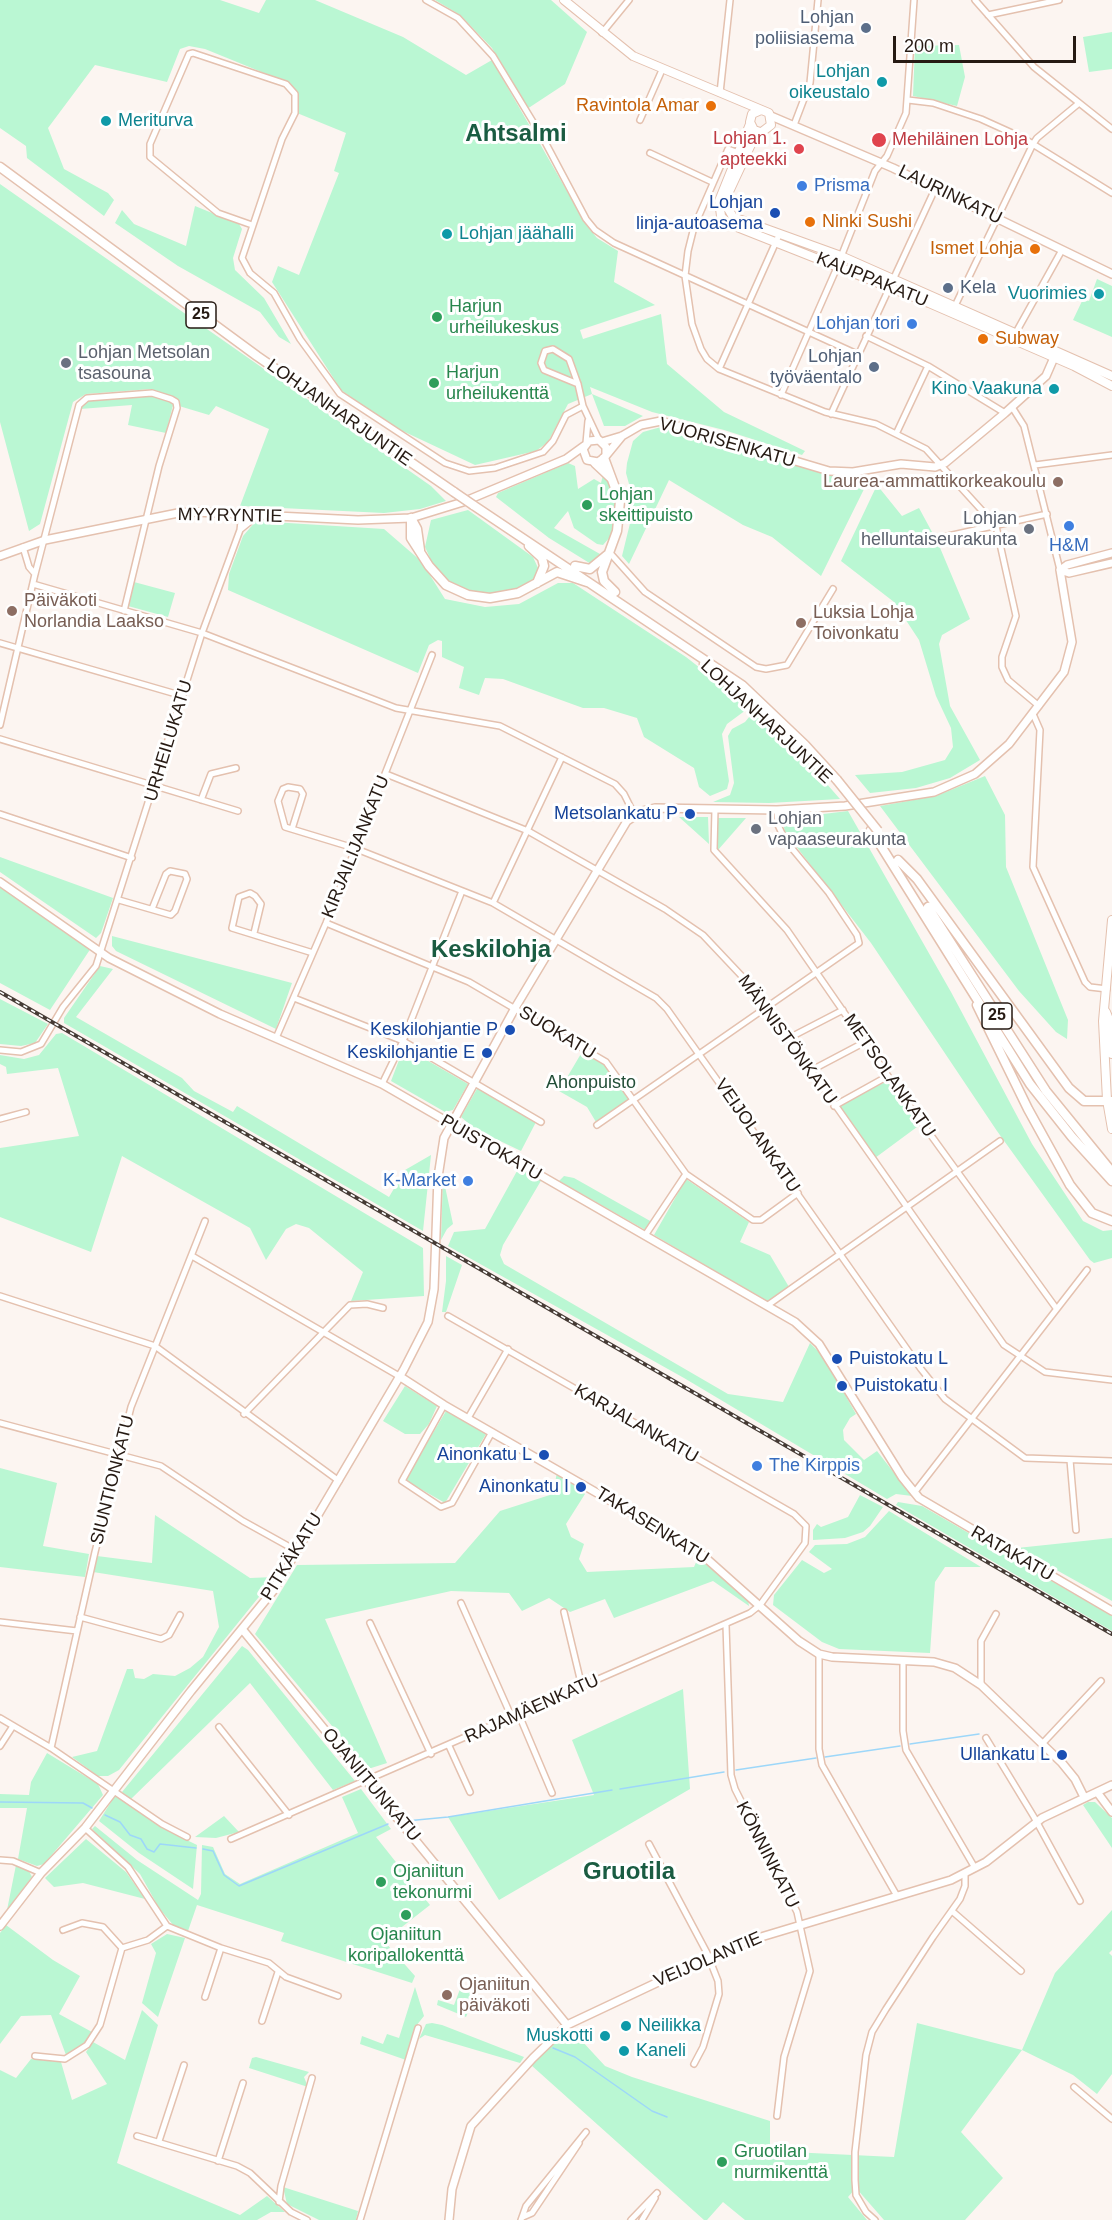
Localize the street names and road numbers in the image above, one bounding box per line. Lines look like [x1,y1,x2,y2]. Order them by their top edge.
street label: LAURINKATU [895,161,1005,229]
street label: KAUPPAKATU [813,248,931,312]
road number: 25 [186,302,216,328]
street label: LOHJANHARJUNTIE [262,355,416,471]
street label: VUORISENKATU [656,413,798,473]
street label: MYYRYNTIE [177,504,283,528]
street label: LOHJANHARJUNTIE [696,655,836,789]
street label: URHEILUKATU [140,678,198,804]
street label: KIRJAILIJANKATU [318,773,394,921]
street label: MÄNNISTÖNKATU [733,971,841,1109]
street label: SUOKATU [515,1002,599,1064]
road number: 25 [982,1003,1012,1029]
street label: METSOLANKATU [838,1010,940,1142]
street label: VEIJOLANKATU [710,1075,804,1197]
street label: PUISTOKATU [437,1110,545,1186]
street label: KARJALANKATU [570,1380,702,1468]
street label: SIUNTIONKATU [86,1413,140,1547]
street label: TAKASENKATU [591,1483,713,1569]
street label: PITKÄKATU [257,1509,327,1605]
street label: RATAKATU [967,1522,1057,1586]
street label: RAJAMÄENKATU [462,1670,602,1748]
street label: OJANIITUNKATU [317,1724,425,1846]
street label: KÖNNINKATU [731,1798,803,1912]
street label: VEIJOLANTIE [651,1928,765,1992]

